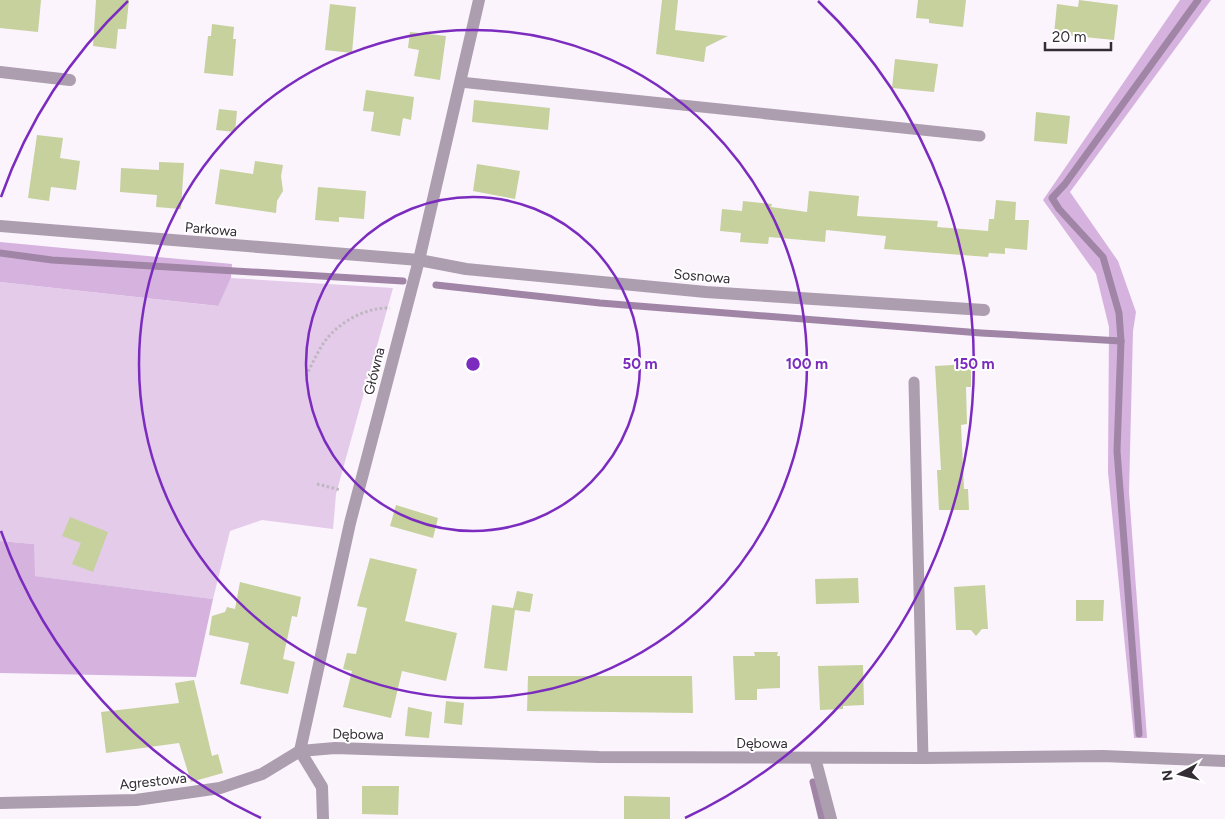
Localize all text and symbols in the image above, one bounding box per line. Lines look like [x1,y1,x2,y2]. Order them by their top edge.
scale bar [1045,20,1111,52]
text: 20 m [1052,28,1086,46]
street label: Parkowa [184,219,238,240]
street label: Sosnowa [673,266,731,287]
street label: Główna [360,346,389,397]
centre of rings [464,355,482,373]
text: 50 m [622,355,658,373]
text: 100 m [786,355,828,373]
text: 150 m [953,355,995,373]
street label: Dębowa [332,726,384,743]
street label: Dębowa [736,735,788,752]
north arrow [1155,749,1205,799]
text: N [1158,769,1177,782]
street label: Agrestowa [119,770,188,793]

